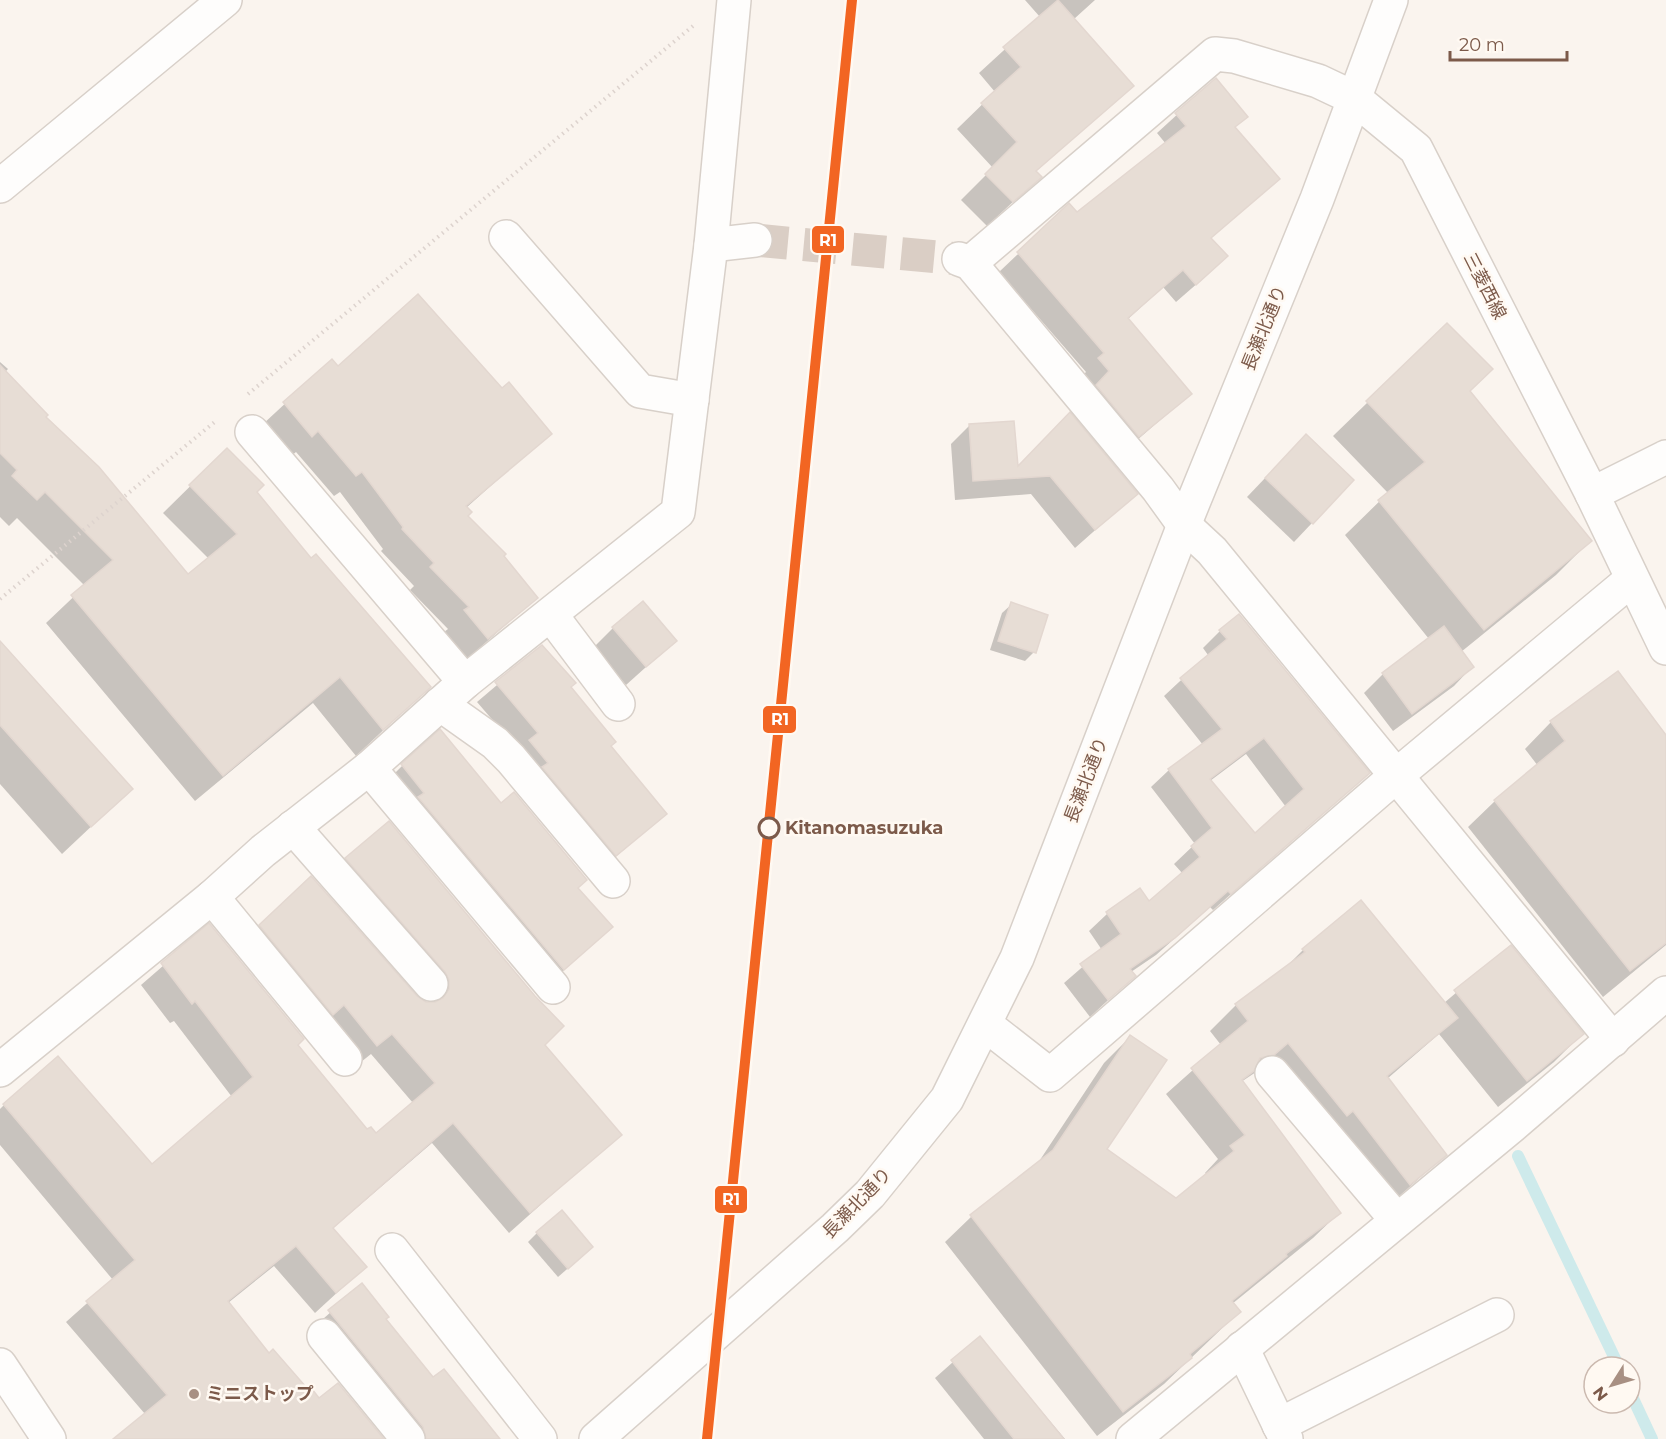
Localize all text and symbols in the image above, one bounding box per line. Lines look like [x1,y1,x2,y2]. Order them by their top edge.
scale bar [1450,24,1567,62]
text: 20 m [1459,34,1505,56]
line badge: R1 [811,225,845,254]
text: R1 [819,231,837,250]
street label: 三菱西線 [1459,249,1511,323]
street label: 長瀬北通り [1237,282,1291,374]
line badge: R1 [762,705,797,734]
text: R1 [771,710,789,729]
street label: 長瀬北通り [1060,734,1112,826]
marker: Kitanomasuzuka [758,817,780,839]
place label: Kitanomasuzuka [785,817,943,839]
street label: 長瀬北通り [818,1163,896,1243]
line badge: R1 [714,1185,748,1214]
text: R1 [722,1190,740,1209]
north arrow [1582,1355,1642,1415]
place label: ミニストップ [206,1383,314,1405]
text: N [1589,1383,1612,1405]
marker: ミニストップ [187,1387,201,1401]

